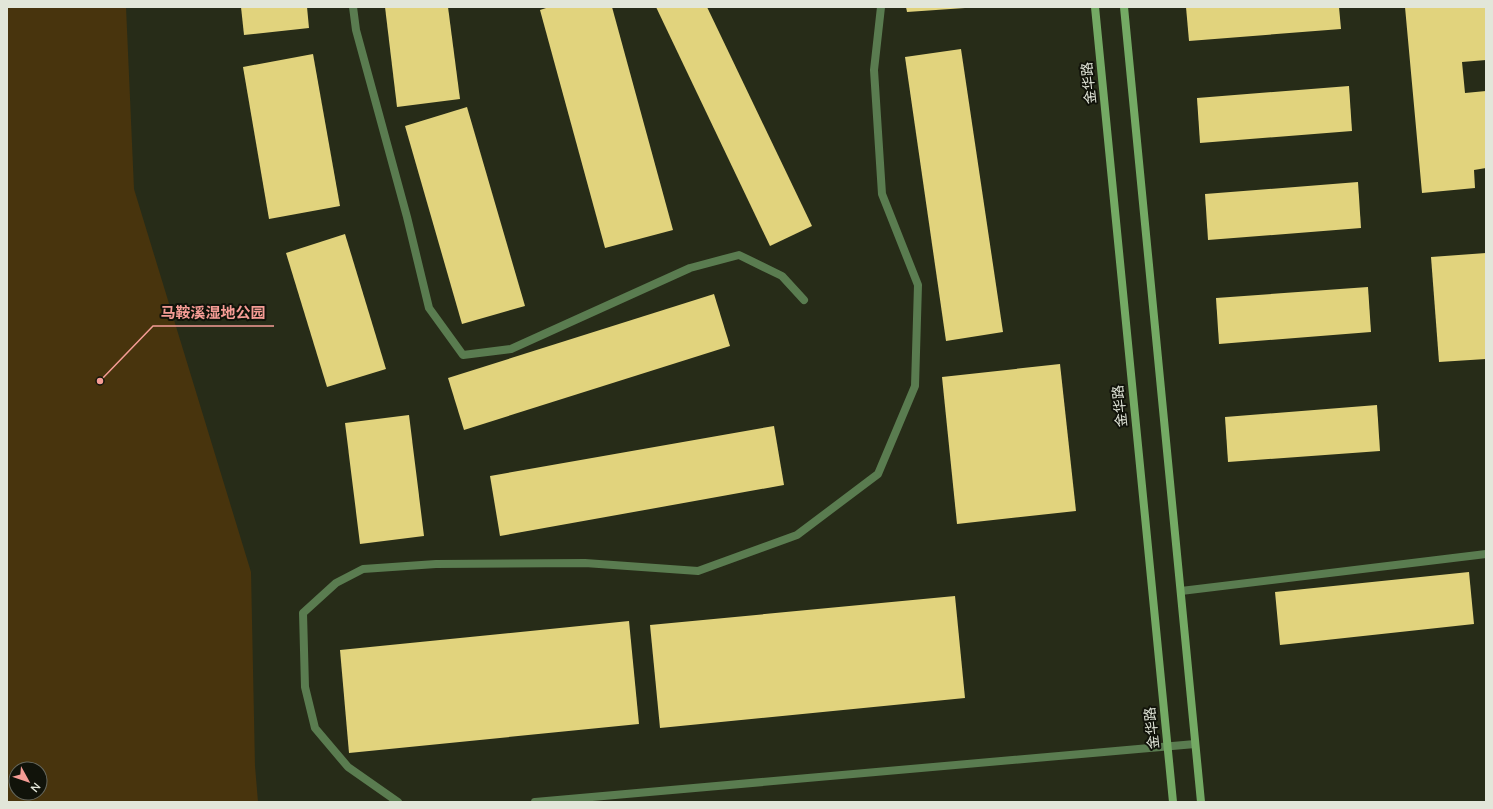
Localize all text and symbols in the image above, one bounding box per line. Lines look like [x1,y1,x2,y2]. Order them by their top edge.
street label: 金华路 [1077,61,1101,105]
callout: 马鞍溪湿地公园 [153,299,274,326]
text: 马鞍溪湿地公园 [160,303,266,323]
street label: 金华路 [1108,384,1132,428]
street label: 金华路 [1140,706,1164,750]
north arrow [8,761,48,801]
text: N [27,779,44,795]

